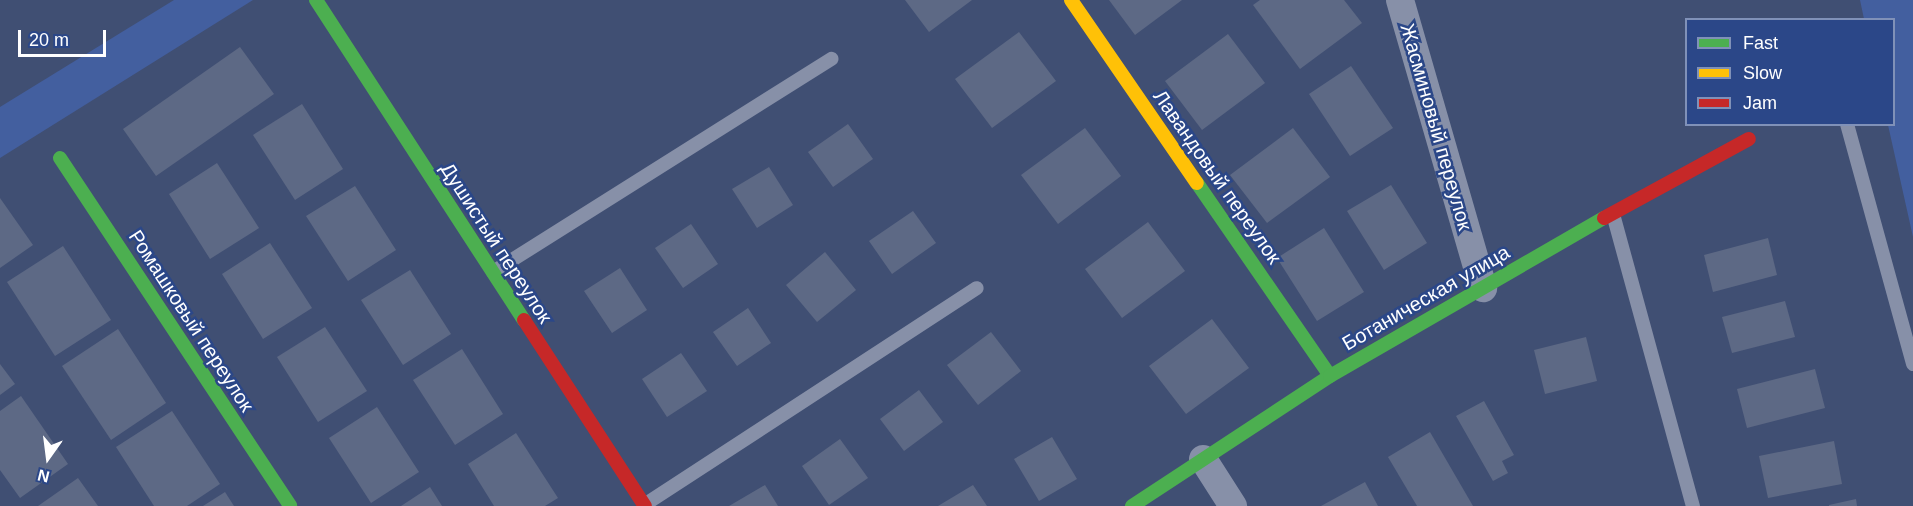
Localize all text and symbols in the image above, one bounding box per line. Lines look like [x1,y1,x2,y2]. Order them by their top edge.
scale bar [21,18,110,56]
legend [1685,18,1895,126]
street label: Жасминовый переулок [1395,21,1477,233]
text: 20 m [29,30,69,50]
text: Fast [1743,33,1778,53]
text: Slow [1743,63,1782,83]
street label: Лавандовый переулок [1148,85,1286,269]
text: Jam [1743,93,1777,113]
street label: Душистый переулок [435,158,557,328]
street label: Ромашковый переулок [123,226,259,416]
street label: Ботаническая улица [1338,240,1514,356]
north arrow [18,428,78,488]
text: N [36,466,51,486]

